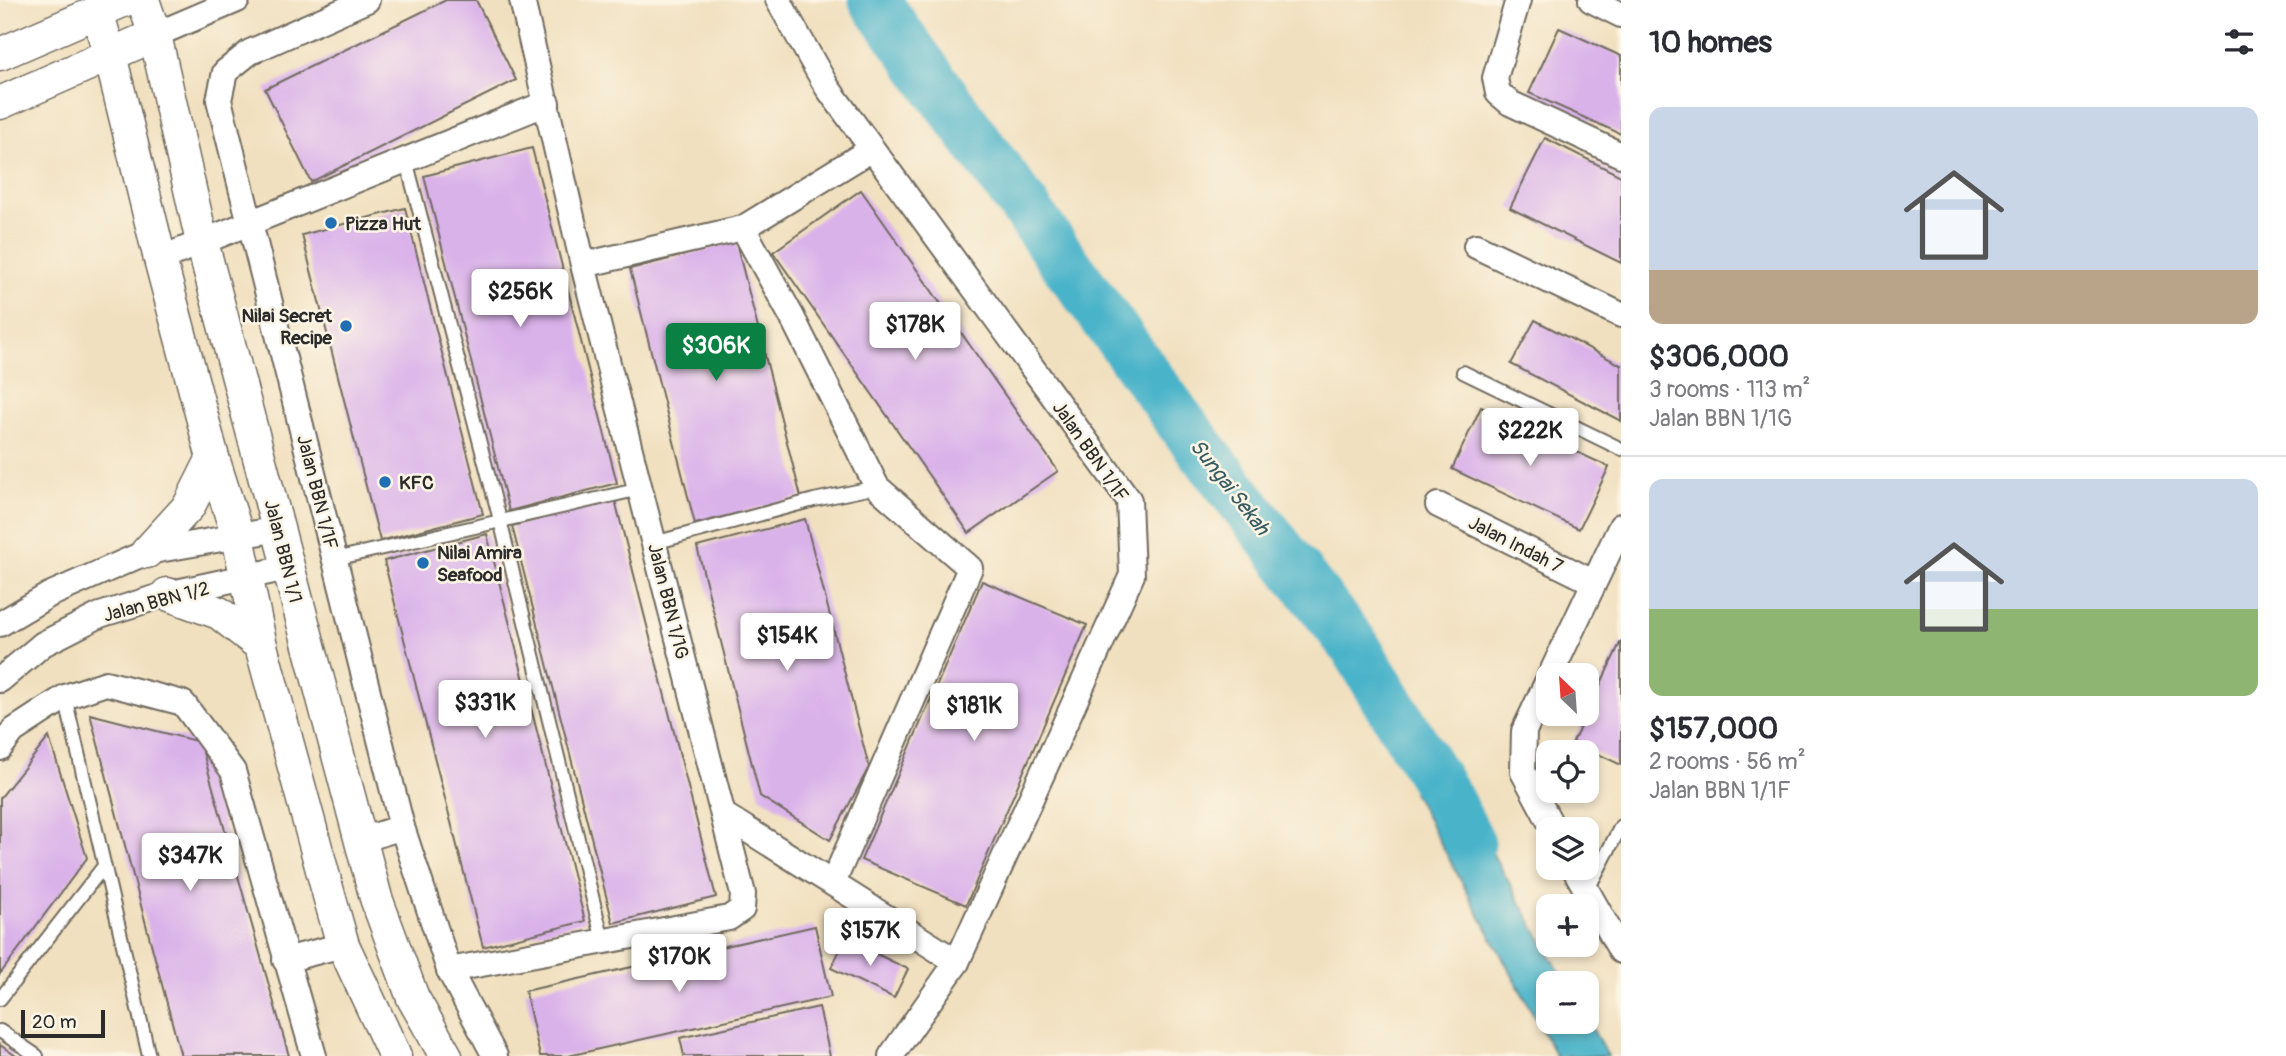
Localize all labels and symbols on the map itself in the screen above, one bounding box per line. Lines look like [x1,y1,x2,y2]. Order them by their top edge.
place label: Pizza Hut [345,212,422,236]
marker: Pizza Hut [323,215,339,231]
pin: $256K [471,270,569,329]
pin: $178K [866,302,964,362]
place label: Nilai Secret Recipe [241,304,333,350]
marker: Nilai Secret Recipe [338,318,354,334]
pin: $306K [667,324,765,383]
street label: Jalan BBN 1/1F [1047,397,1134,506]
pin: $222K [1481,408,1579,468]
street label: Jalan BBN 1/1F [291,432,343,552]
water label: Sungai Sekah [1184,434,1276,542]
place label: KFC [399,471,434,495]
marker: KFC [377,474,393,490]
street label: Jalan BBN 1/1 [259,497,307,605]
street label: Jalan Indah 7 [1464,511,1567,579]
place label: Nilai Amira Seafood [437,541,522,587]
street label: Jalan BBN 1/1G [642,541,694,662]
marker: Nilai Amira Seafood [415,555,431,571]
street label: Jalan BBN 1/2 [101,576,212,628]
pin: $154K [738,614,836,673]
north arrow [1536,663,1600,726]
pin: $331K [436,680,534,740]
pin: $181K [925,684,1023,743]
pin: $347K [141,834,239,893]
pin: $157K [821,908,919,968]
pin: $170K [630,934,728,994]
scale bar [21,1007,105,1039]

